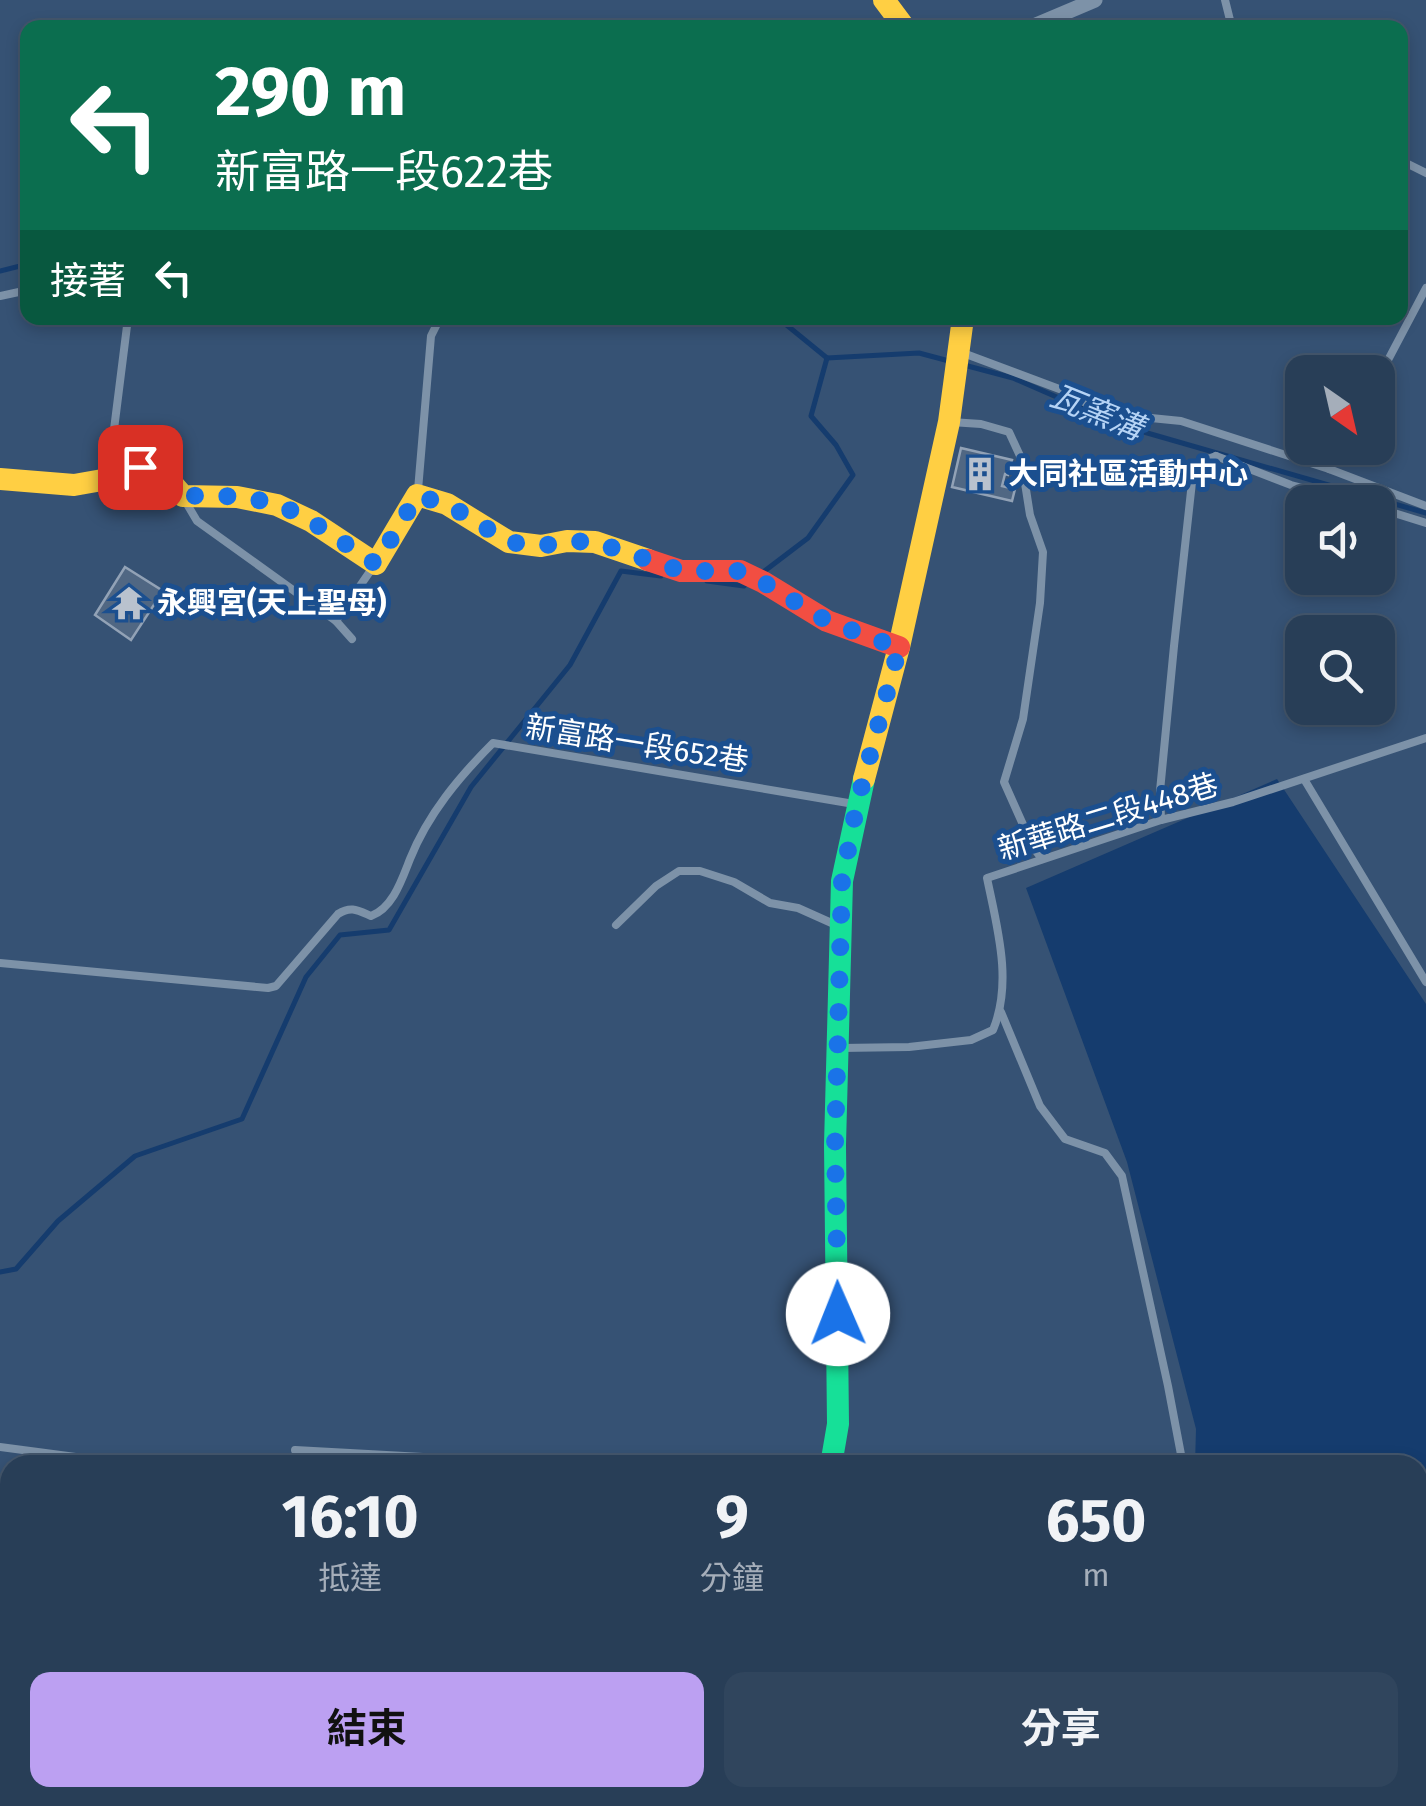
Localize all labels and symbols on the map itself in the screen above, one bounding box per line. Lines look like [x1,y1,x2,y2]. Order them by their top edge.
north arrow [1285,355,1395,465]
water label: 瓦窯溝 [1045,376,1152,449]
pin [98,425,183,510]
building icon: 大同社區活動中心 [961,455,999,493]
place label: 大同社區活動中心 [1008,456,1248,492]
temple icon: 永興宮(天上聖母) [110,584,148,622]
place label: 永興宮(天上聖母) [157,585,387,621]
street label: 新富路一段652巷 [523,709,751,779]
street label: 新華路二段448巷 [994,766,1222,868]
position arrow [786,1262,890,1366]

